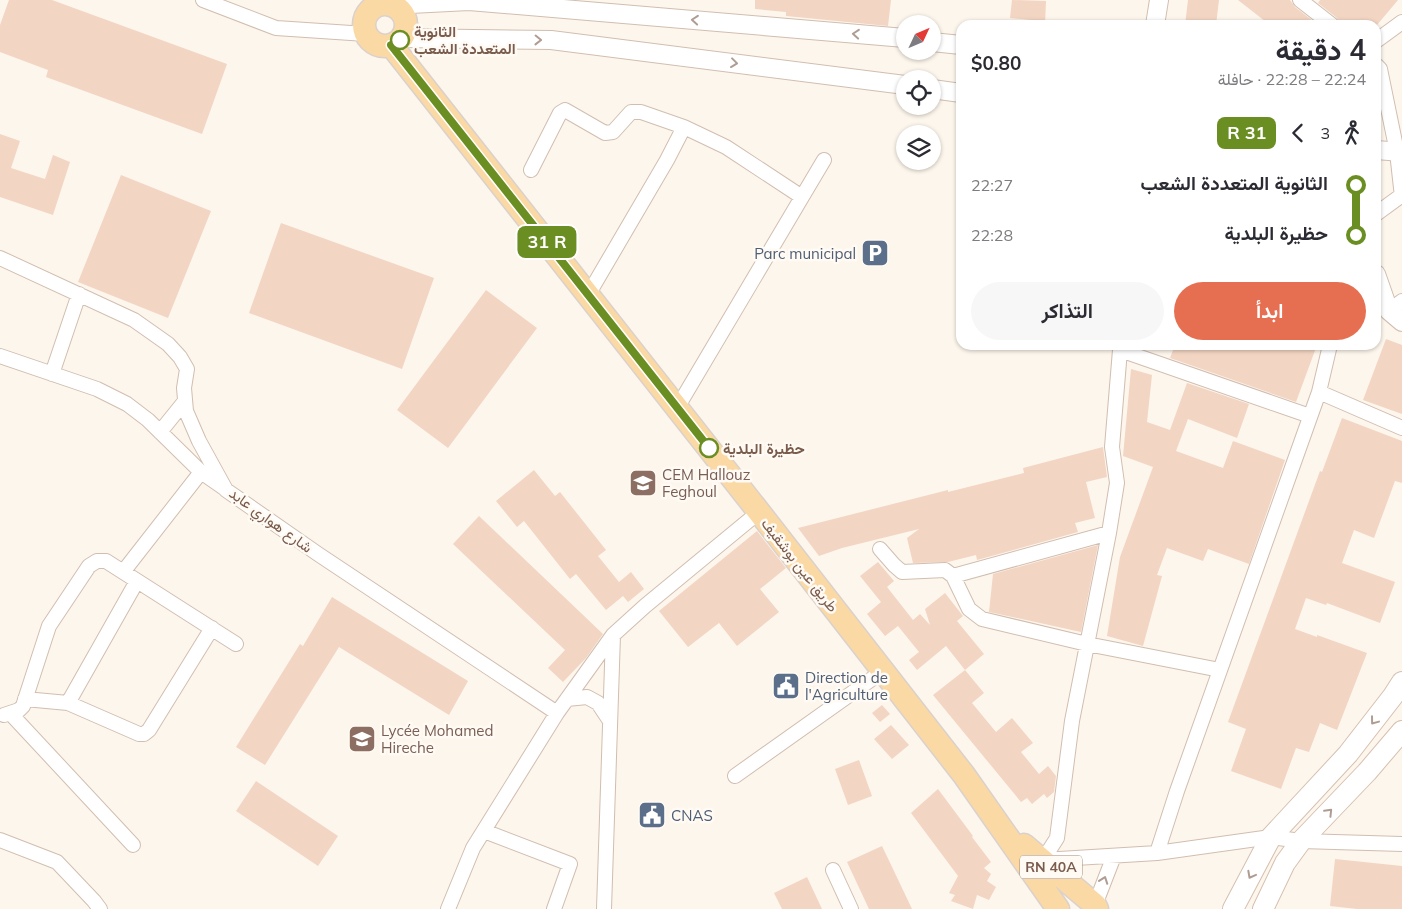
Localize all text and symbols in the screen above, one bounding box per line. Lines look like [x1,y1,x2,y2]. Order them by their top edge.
one-way arrow [690,15,698,26]
north arrow [896,15,941,60]
map controls [896,15,941,170]
place label: الثانوية المتعددة الشعب [414,22,516,58]
one-way arrow [852,29,860,40]
marker: الثانوية المتعددة الشعب [390,30,410,50]
text: 4 دقيقة [1275,32,1366,67]
one-way arrow [535,35,543,45]
text: $0.80 [971,51,1021,75]
one-way arrow [731,57,739,68]
text: 22:24 – 22:28 · حافلة [1218,69,1366,89]
button: locate [896,70,941,115]
icon: back [1284,119,1312,147]
icon: walk [1338,119,1366,147]
text: 31 R [1227,121,1266,144]
text: 3 [1320,123,1330,143]
button: layers [896,125,941,170]
text: الثانوية المتعددة الشعب [1140,171,1328,195]
text: 22:27 [971,175,1013,195]
text: حظيرة البلدية [1224,221,1328,245]
text: 22:28 [971,225,1013,245]
line badge: 31 R [512,226,582,258]
text: 31 R [527,230,567,253]
parking icon: Parc municipal [860,238,890,268]
place label: Parc municipal [754,244,856,263]
button: التذاكر [971,282,1164,340]
button: ابدأ [1174,282,1366,340]
marker: حظيرة البلدية [699,438,719,458]
place label: حظيرة البلدية [723,439,805,458]
place label: CEM Hallouz Feghoul [662,465,751,501]
school or university icon: CEM Hallouz Feghoul [628,468,658,498]
street label: شارع هواري عابد [223,483,317,560]
street label: طريق عين بوشقيف [757,514,843,617]
place label: Direction de l'Agriculture [805,668,888,704]
public building icon: Direction de l'Agriculture [771,671,801,701]
one-way arrow [1371,715,1379,724]
place label: Lycée Mohamed Hireche [381,721,493,757]
school or university icon: Lycée Mohamed Hireche [347,724,377,754]
public building icon: CNAS [637,800,667,830]
place label: CNAS [671,806,713,825]
one-way arrow [1323,808,1332,817]
road number: RN 40A [1020,856,1082,879]
one-way arrow [1247,869,1257,878]
one-way arrow [1098,877,1108,885]

